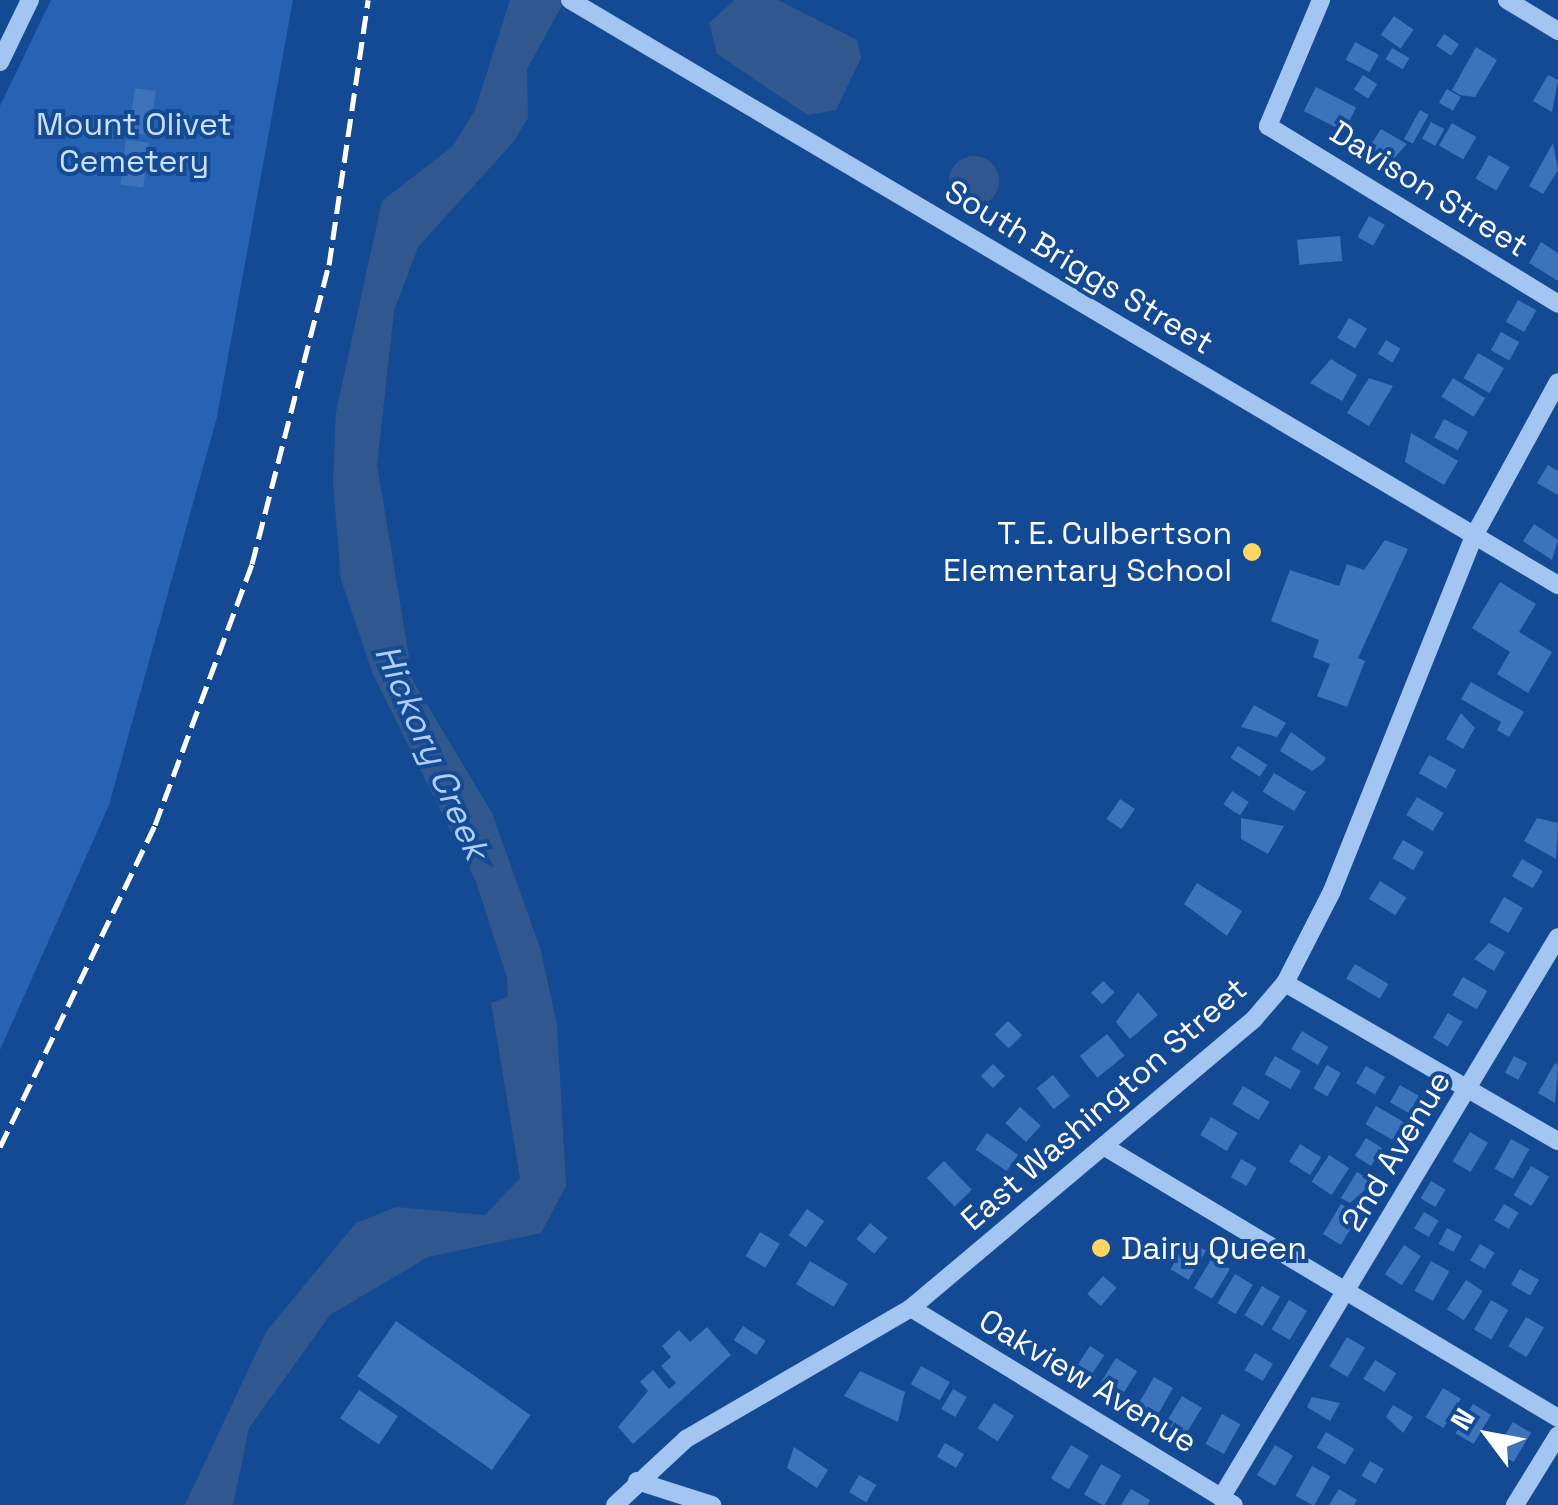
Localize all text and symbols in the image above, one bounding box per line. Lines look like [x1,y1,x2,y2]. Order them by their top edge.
park label: Mount Olivet Cemetery [36,106,232,181]
street label: Davison Street [1323,113,1535,265]
street label: South Briggs Street [938,172,1220,362]
place label: T. E. Culbertson Elementary School [943,515,1232,590]
marker: T. E. Culbertson Elementary School [1241,541,1263,563]
water label: Hickory Creek [366,638,498,866]
street label: East Washington Street [953,970,1255,1238]
street label: 2nd Avenue [1333,1064,1459,1238]
place label: Dairy Queen [1121,1229,1307,1267]
marker: Dairy Queen [1090,1237,1112,1259]
street label: Oakview Avenue [972,1301,1204,1461]
north arrow [1438,1385,1538,1485]
text: N [1442,1402,1483,1437]

